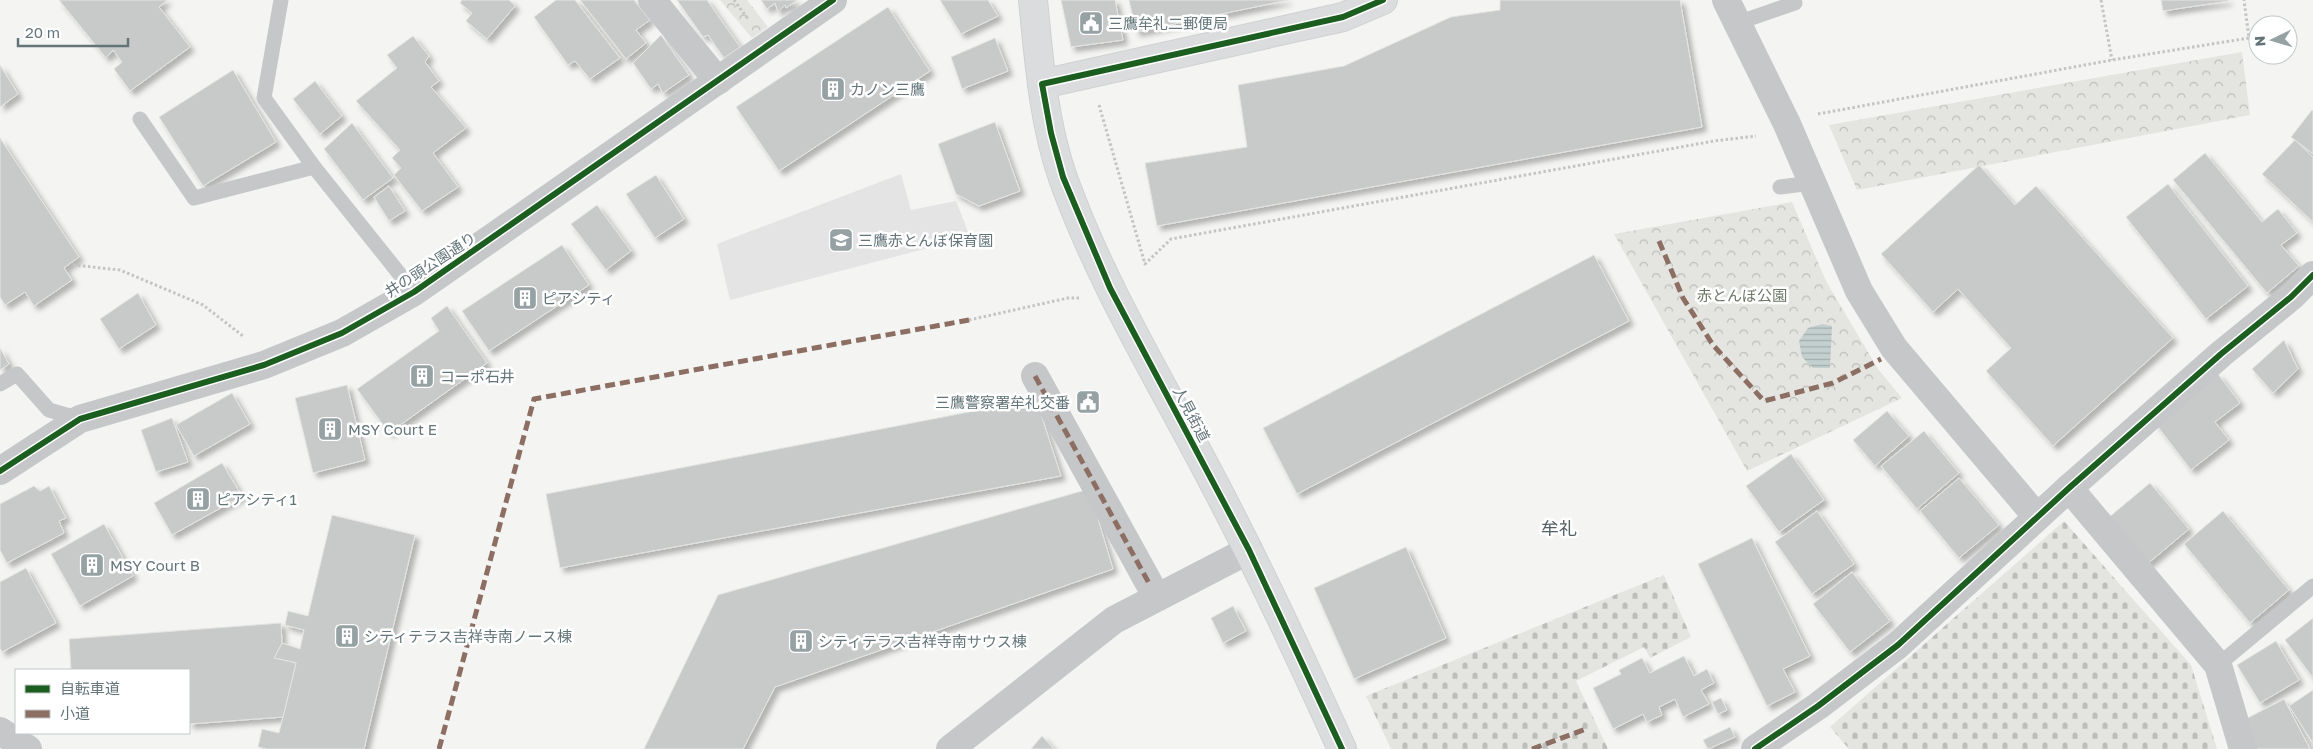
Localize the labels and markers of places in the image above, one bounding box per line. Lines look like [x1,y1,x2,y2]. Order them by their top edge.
public building icon: 三鷹牟礼二郵便局 [1078,10,1104,36]
place label: 三鷹牟礼二郵便局 [1108,14,1228,32]
building icon: カノン三鷹 [820,76,846,102]
place label: カノン三鷹 [850,80,925,98]
school or university icon: 三鷹赤とんぼ保育園 [828,227,854,253]
place label: 三鷹赤とんぼ保育園 [858,231,993,249]
building icon: ピアシティ [512,285,538,311]
place label: ピアシティ [542,289,616,307]
building icon: コーポ石井 [409,363,435,389]
place label: コーポ石井 [440,367,515,385]
public building icon: 三鷹警察署牟礼交番 [1075,389,1101,415]
place label: 三鷹警察署牟礼交番 [935,393,1070,411]
building icon: MSY Court E [317,416,343,442]
place label: MSY Court E [348,420,437,438]
building icon: ピアシティ1 [185,486,211,512]
place label: ピアシティ1 [216,490,297,508]
building icon: MSY Court B [79,552,105,578]
place label: MSY Court B [110,556,200,574]
building icon: シティテラス吉祥寺南ノース棟 [334,623,360,649]
place label: シティテラス吉祥寺南ノース棟 [364,627,572,645]
building icon: シティテラス吉祥寺南サウス棟 [788,628,814,654]
place label: シティテラス吉祥寺南サウス棟 [818,632,1027,650]

